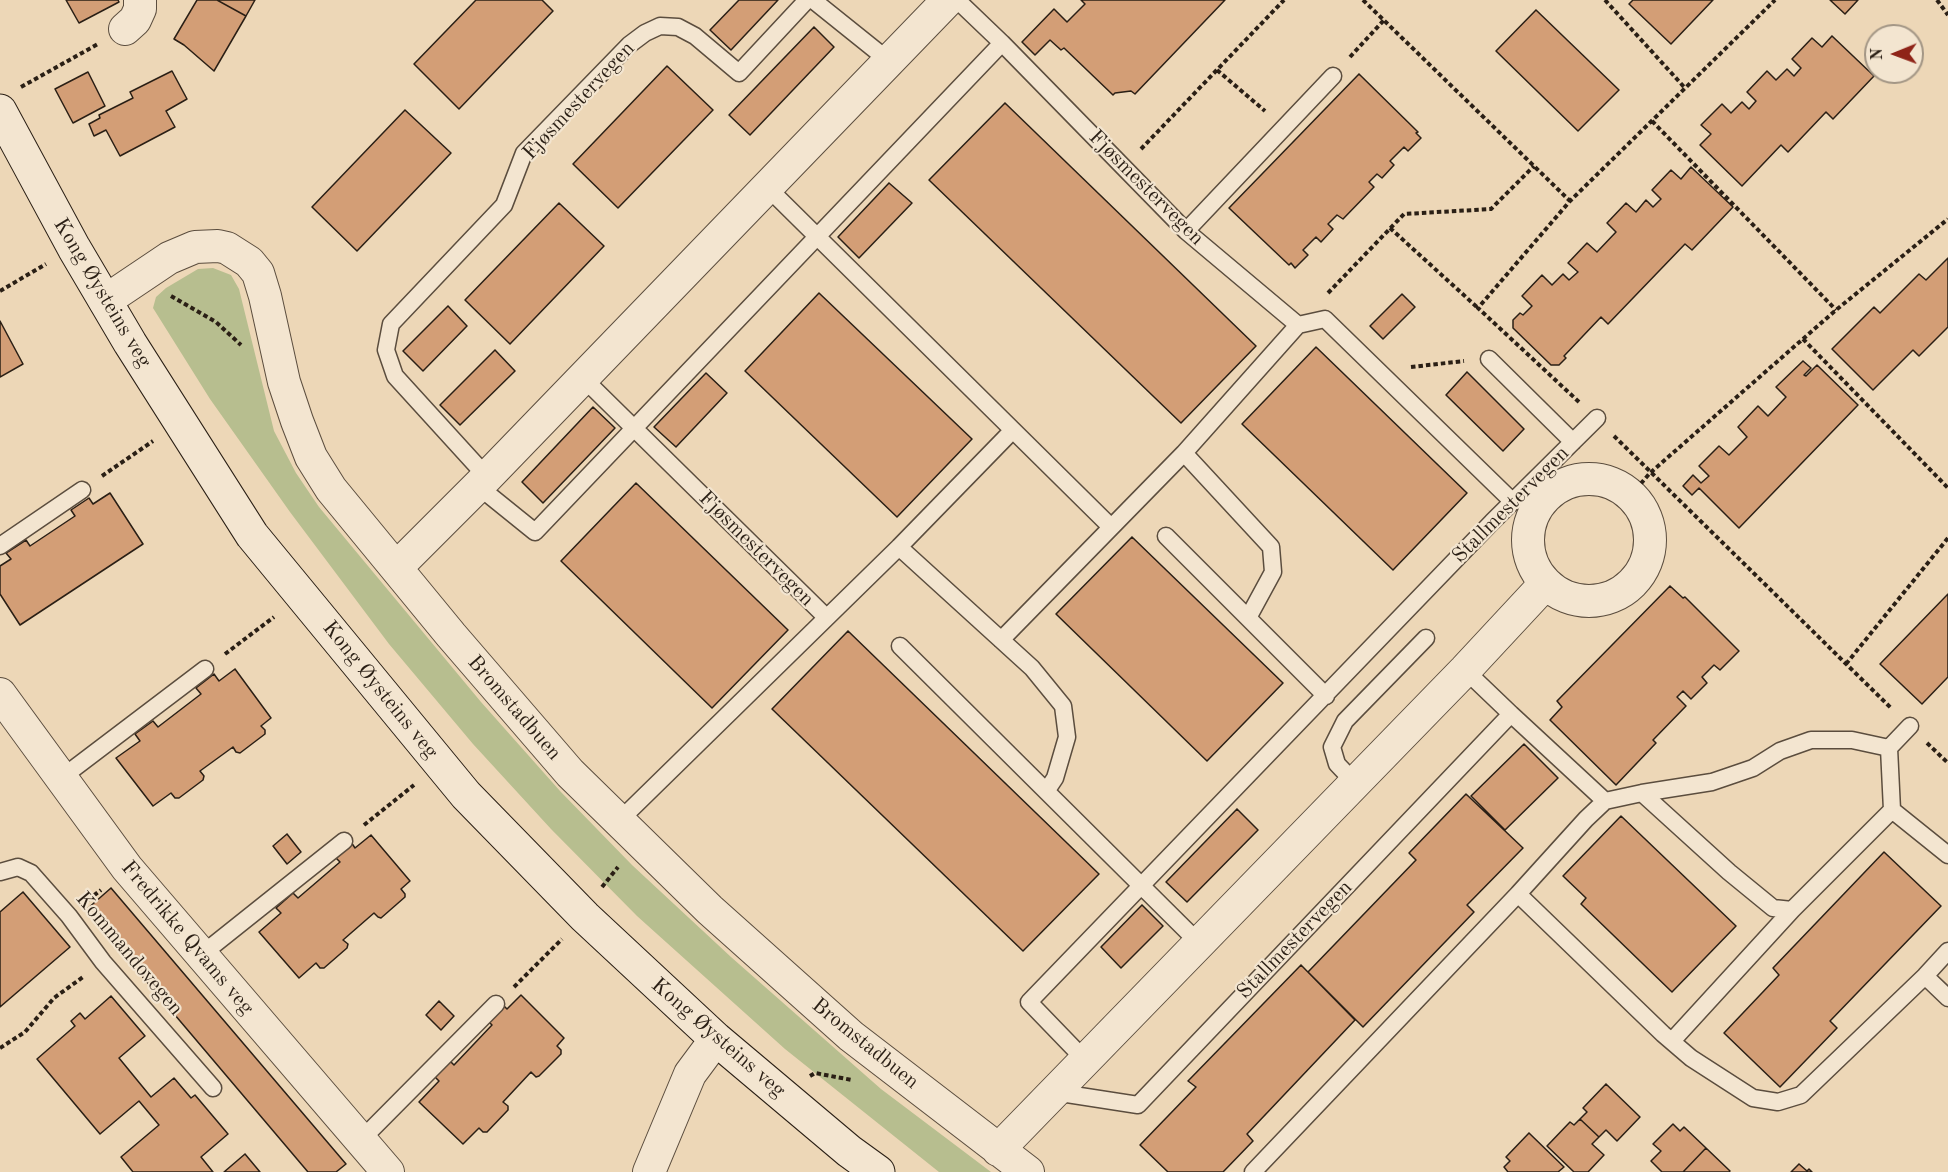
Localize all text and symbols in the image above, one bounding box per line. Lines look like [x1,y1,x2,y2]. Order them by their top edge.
north arrow [1864,24,1924,84]
street label: Fjøsmestervegen [518,37,640,165]
text: N [1870,48,1886,61]
street label: Fjøsmestervegen [1083,125,1209,251]
street label: Kong Øysteins veg [47,214,157,372]
street label: Stallmestervegen [1447,441,1575,569]
street label: Fjøsmestervegen [693,486,819,612]
street label: Kong Øysteins veg [317,616,443,764]
street label: Bromstadbuen [462,650,566,766]
street label: Fredrikke Qvams veg [115,856,259,1020]
street label: Stallmestervegen [1232,875,1358,1005]
street label: Kommandovegen [70,887,188,1021]
street label: Kong Øysteins veg [646,973,790,1103]
street label: Bromstadbuen [806,993,924,1095]

